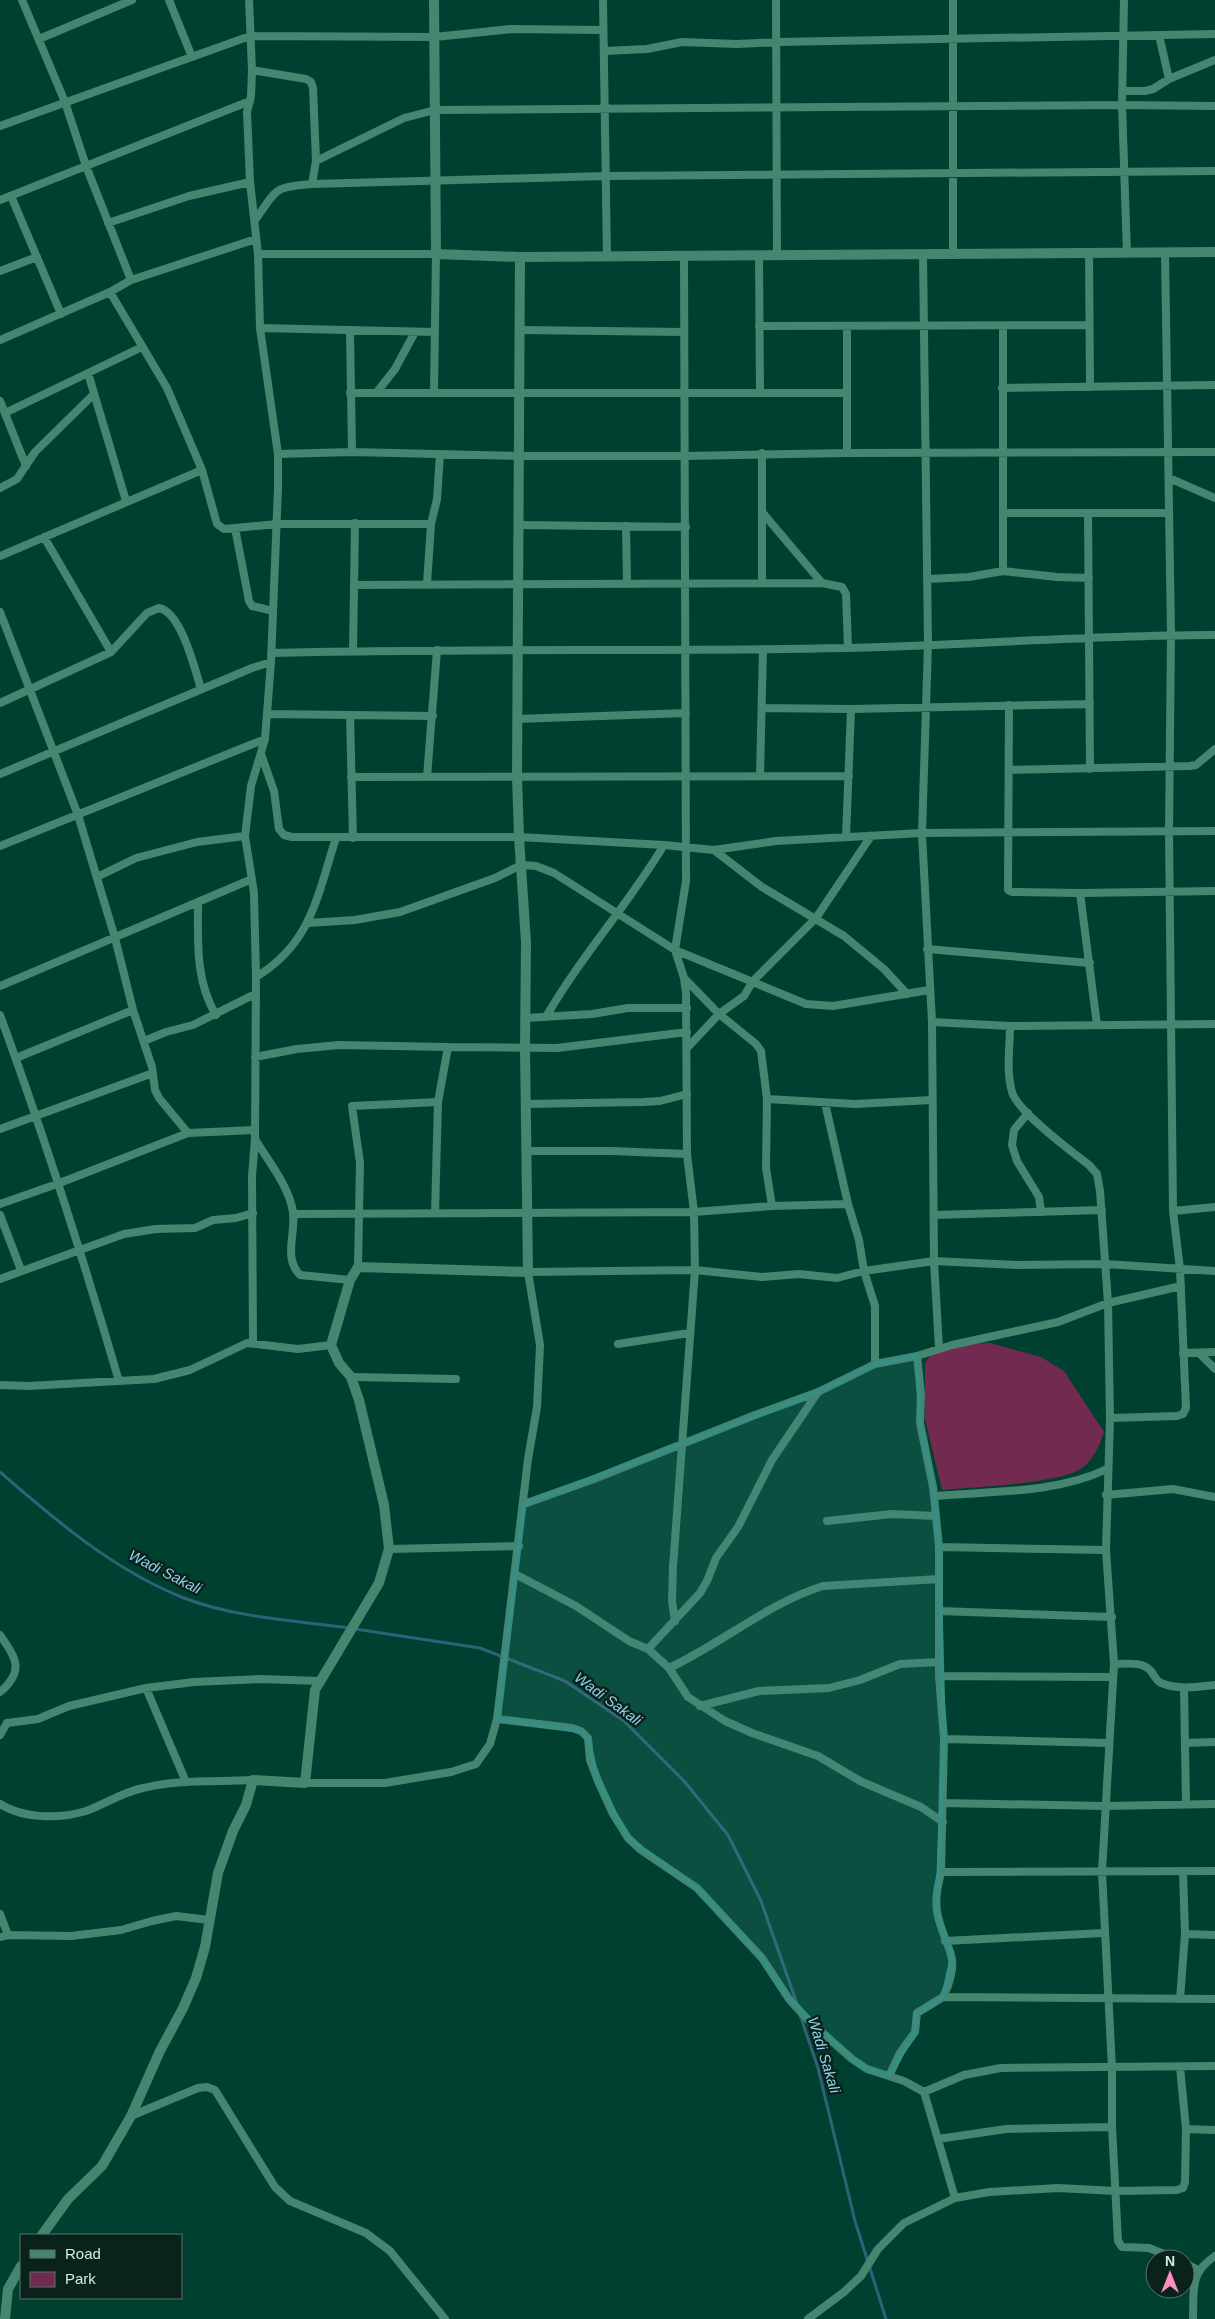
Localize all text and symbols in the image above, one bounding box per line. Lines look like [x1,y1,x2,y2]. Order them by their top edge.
water label: Wadi Sakali [126,1546,205,1597]
water label: Wadi Sakali [571,1669,646,1729]
water label: Wadi Sakali [805,2015,844,2096]
legend [20,2234,182,2299]
text: Road [65,2245,101,2262]
north arrow [1145,2249,1195,2299]
text: N [1165,2253,1175,2269]
text: Park [65,2270,96,2287]

